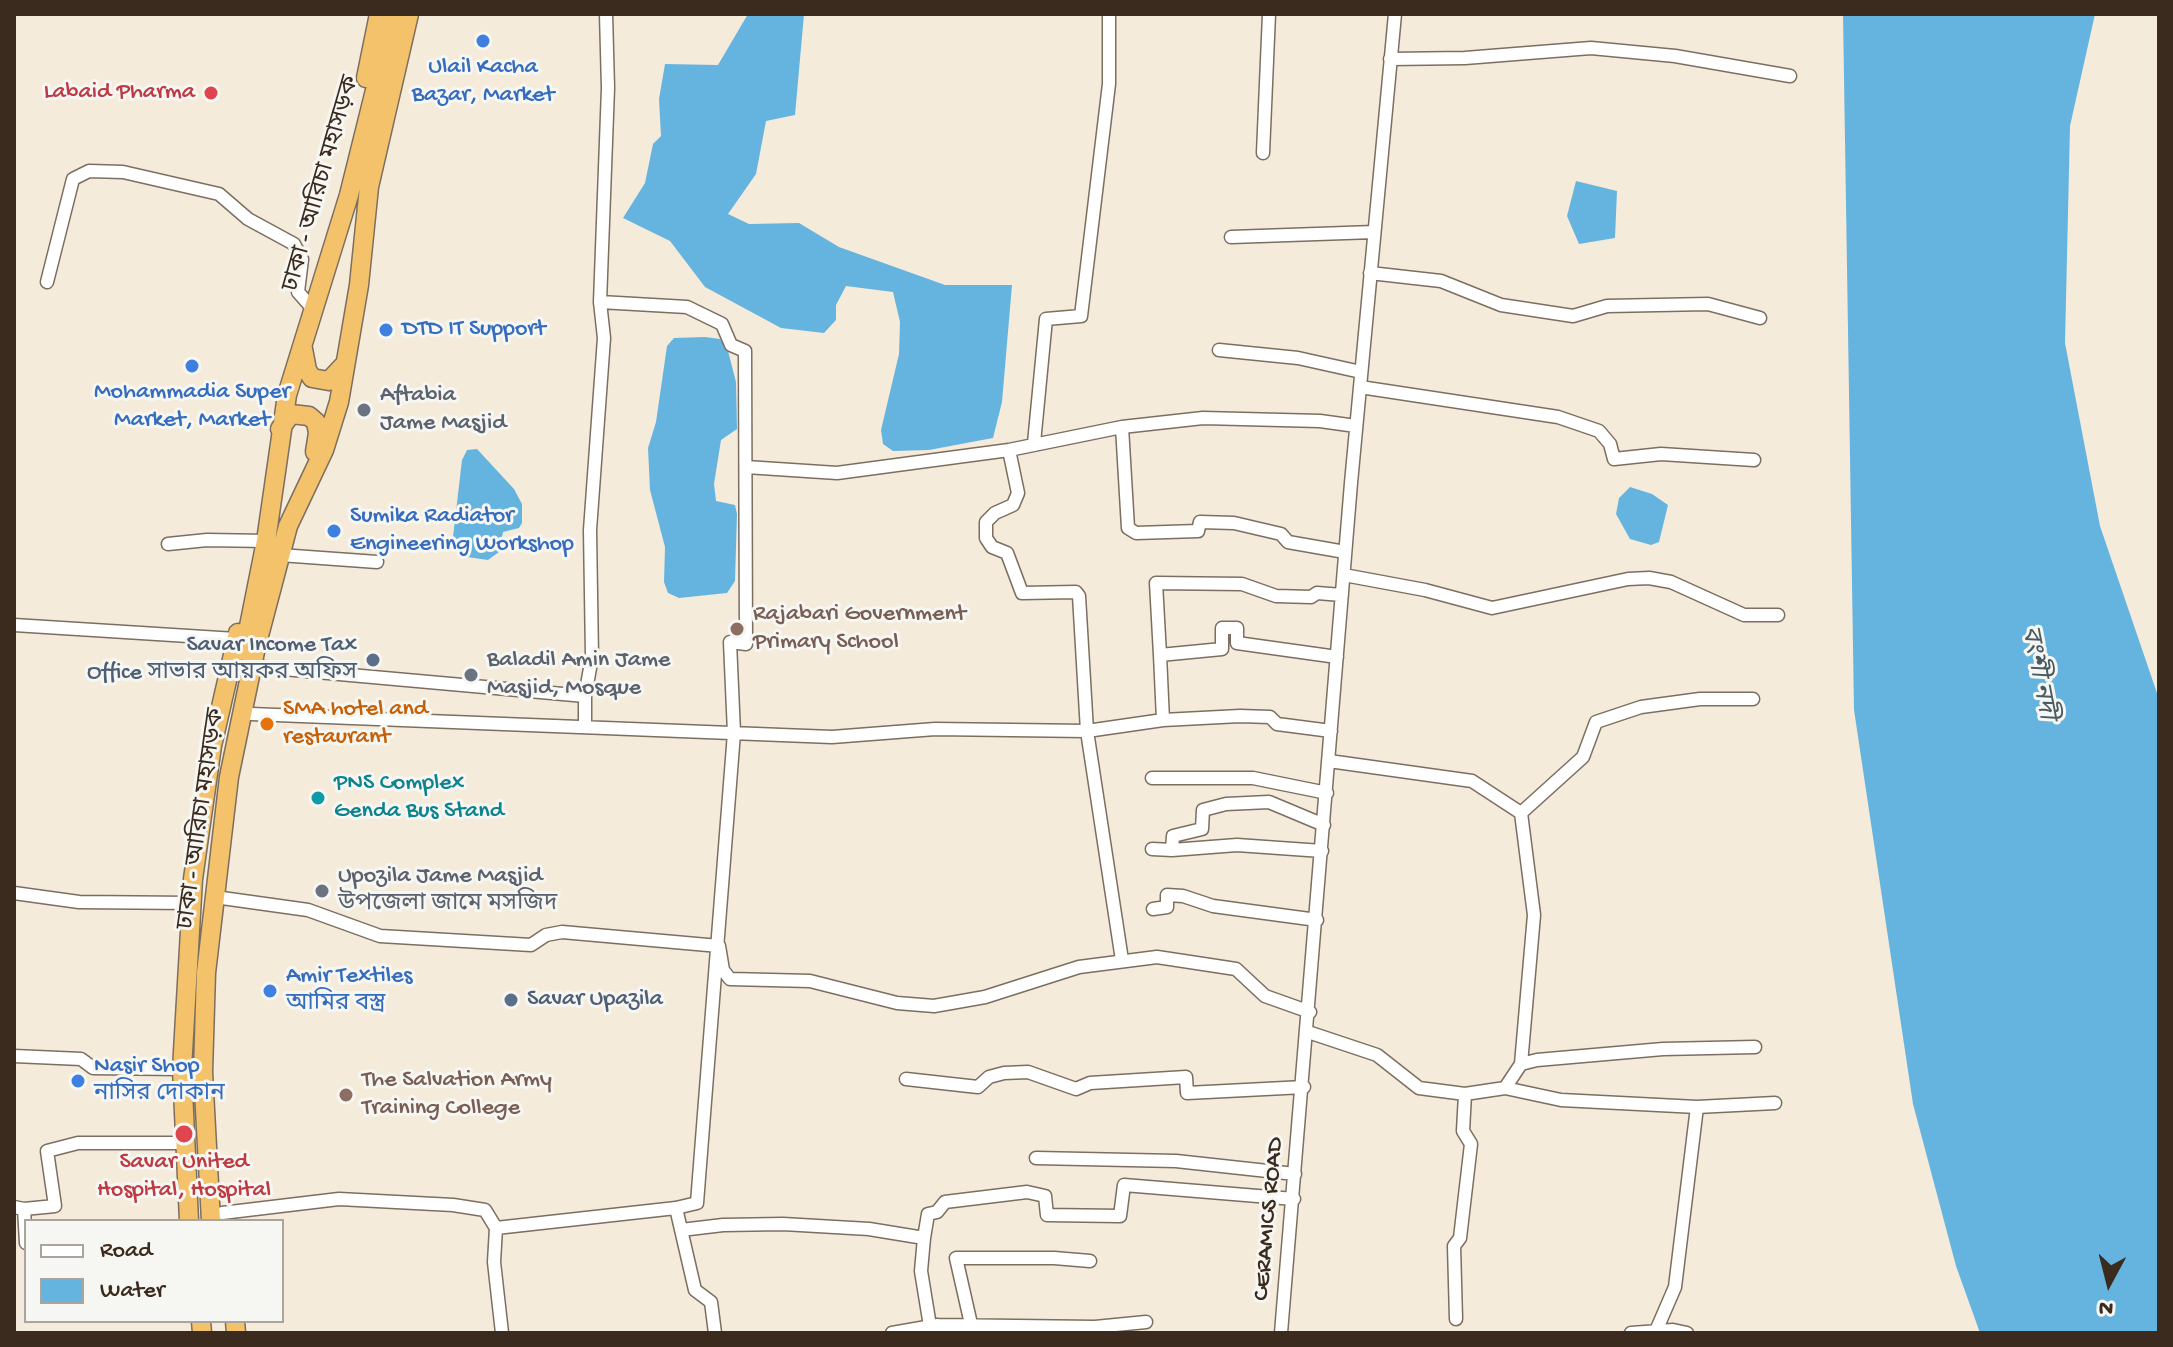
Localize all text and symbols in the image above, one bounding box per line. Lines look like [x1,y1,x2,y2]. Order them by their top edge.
marker: Ulail Kacha Bazar, Market [474,32,492,50]
place label: Ulail Kacha Bazar, Market [412,54,554,110]
street label: ঢাকা - আরিচা মহাসড়ক [278,73,368,295]
place label: Labaid Pharma [44,79,195,107]
marker: Labaid Pharma [202,84,220,102]
place label: DTD IT Support [402,316,546,344]
marker: DTD IT Support [377,321,395,339]
marker: Mohammadia Super Market, Market [183,357,201,375]
place label: Mohammadia Super Market, Market [94,379,290,435]
place label: Aftabia Jame Masjid [380,382,506,438]
marker: Aftabia Jame Masjid [355,401,373,419]
place label: Sumika Radiator Engineering Workshop [350,503,574,559]
marker: Sumika Radiator Engineering Workshop [325,522,343,540]
place label: Rajabari Government Primary School [753,601,966,657]
marker: Rajabari Government Primary School [728,620,746,638]
water label: বংশী নদী [2012,624,2060,722]
place label: Savar Income Tax Office সাভার আয়কর অফিস [87,632,357,688]
place label: Baladil Amin Jame Masjid, Mosque [487,647,670,703]
marker: Savar Income Tax Office সাভার আয়কর অফিস [364,651,382,669]
marker: Baladil Amin Jame Masjid, Mosque [462,666,480,684]
place label: SMA hotel and restaurant [283,696,428,752]
street label: ঢাকা - আরিচা মহাসড়ক [173,707,233,931]
marker: SMA hotel and restaurant [258,715,276,733]
place label: PNS Complex Genda Bus Stand [334,770,504,826]
marker: PNS Complex Genda Bus Stand [309,789,327,807]
place label: Upozila Jame Masjid উপজেলা জামে মসজিদ [338,863,557,919]
marker: Upozila Jame Masjid উপজেলা জামে মসজিদ [313,882,331,900]
place label: Amir Textiles আমির বস্ত্র [286,963,412,1019]
marker: Amir Textiles আমির বস্ত্র [261,982,279,1000]
place label: Savar Upazila [527,986,663,1014]
marker: Savar Upazila [502,991,520,1009]
place label: Nasir Shop নাসির দোকান [94,1053,225,1109]
place label: The Salvation Army Training College [362,1067,552,1123]
marker: Nasir Shop নাসির দোকান [69,1072,87,1090]
marker: The Salvation Army Training College [337,1086,355,1104]
marker: Savar United Hospital, Hospital [173,1123,195,1145]
street label: CERAMICS ROAD [1249,1136,1291,1302]
place label: Savar United Hospital, Hospital [97,1149,271,1205]
legend [24,1219,284,1323]
text: Road [100,1237,152,1266]
north arrow [2069,1243,2149,1323]
text: Water [100,1277,164,1306]
text: N [2097,1293,2115,1321]

